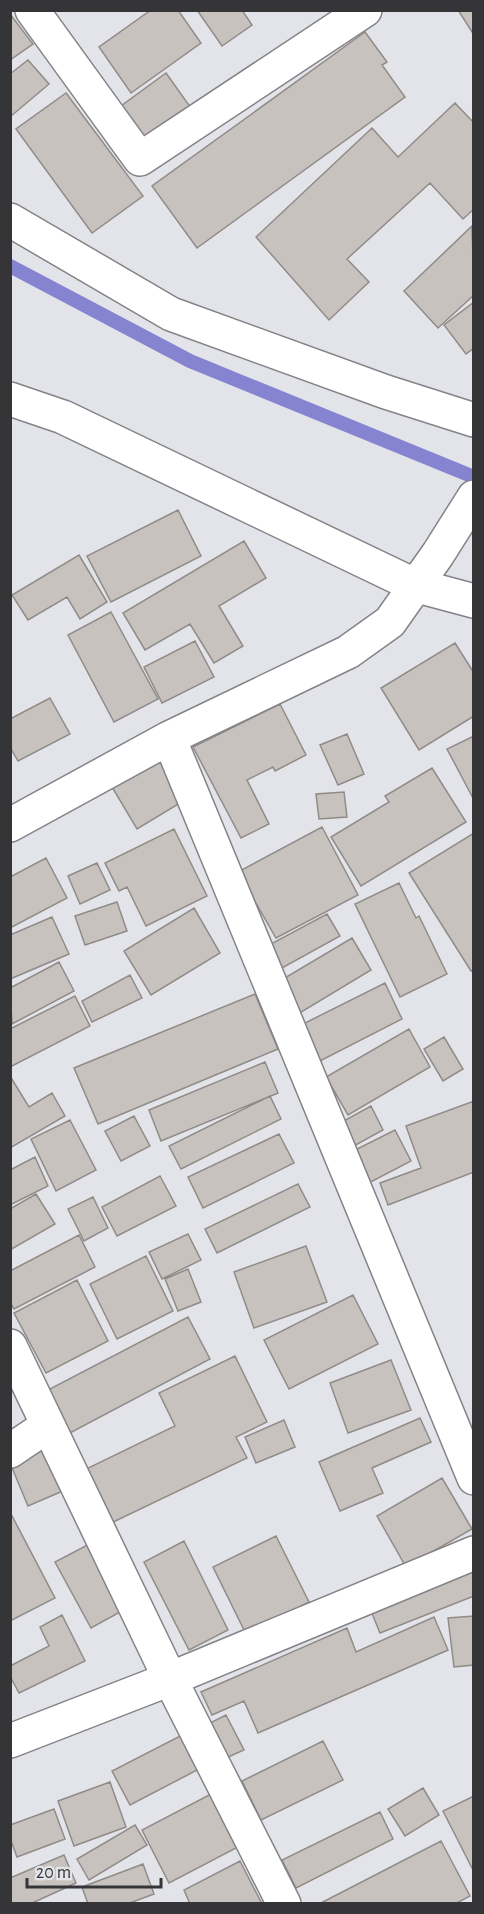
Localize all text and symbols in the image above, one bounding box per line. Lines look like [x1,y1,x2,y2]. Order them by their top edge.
scale bar [27,1851,160,1889]
text: 20 m [36,1864,71,1882]

